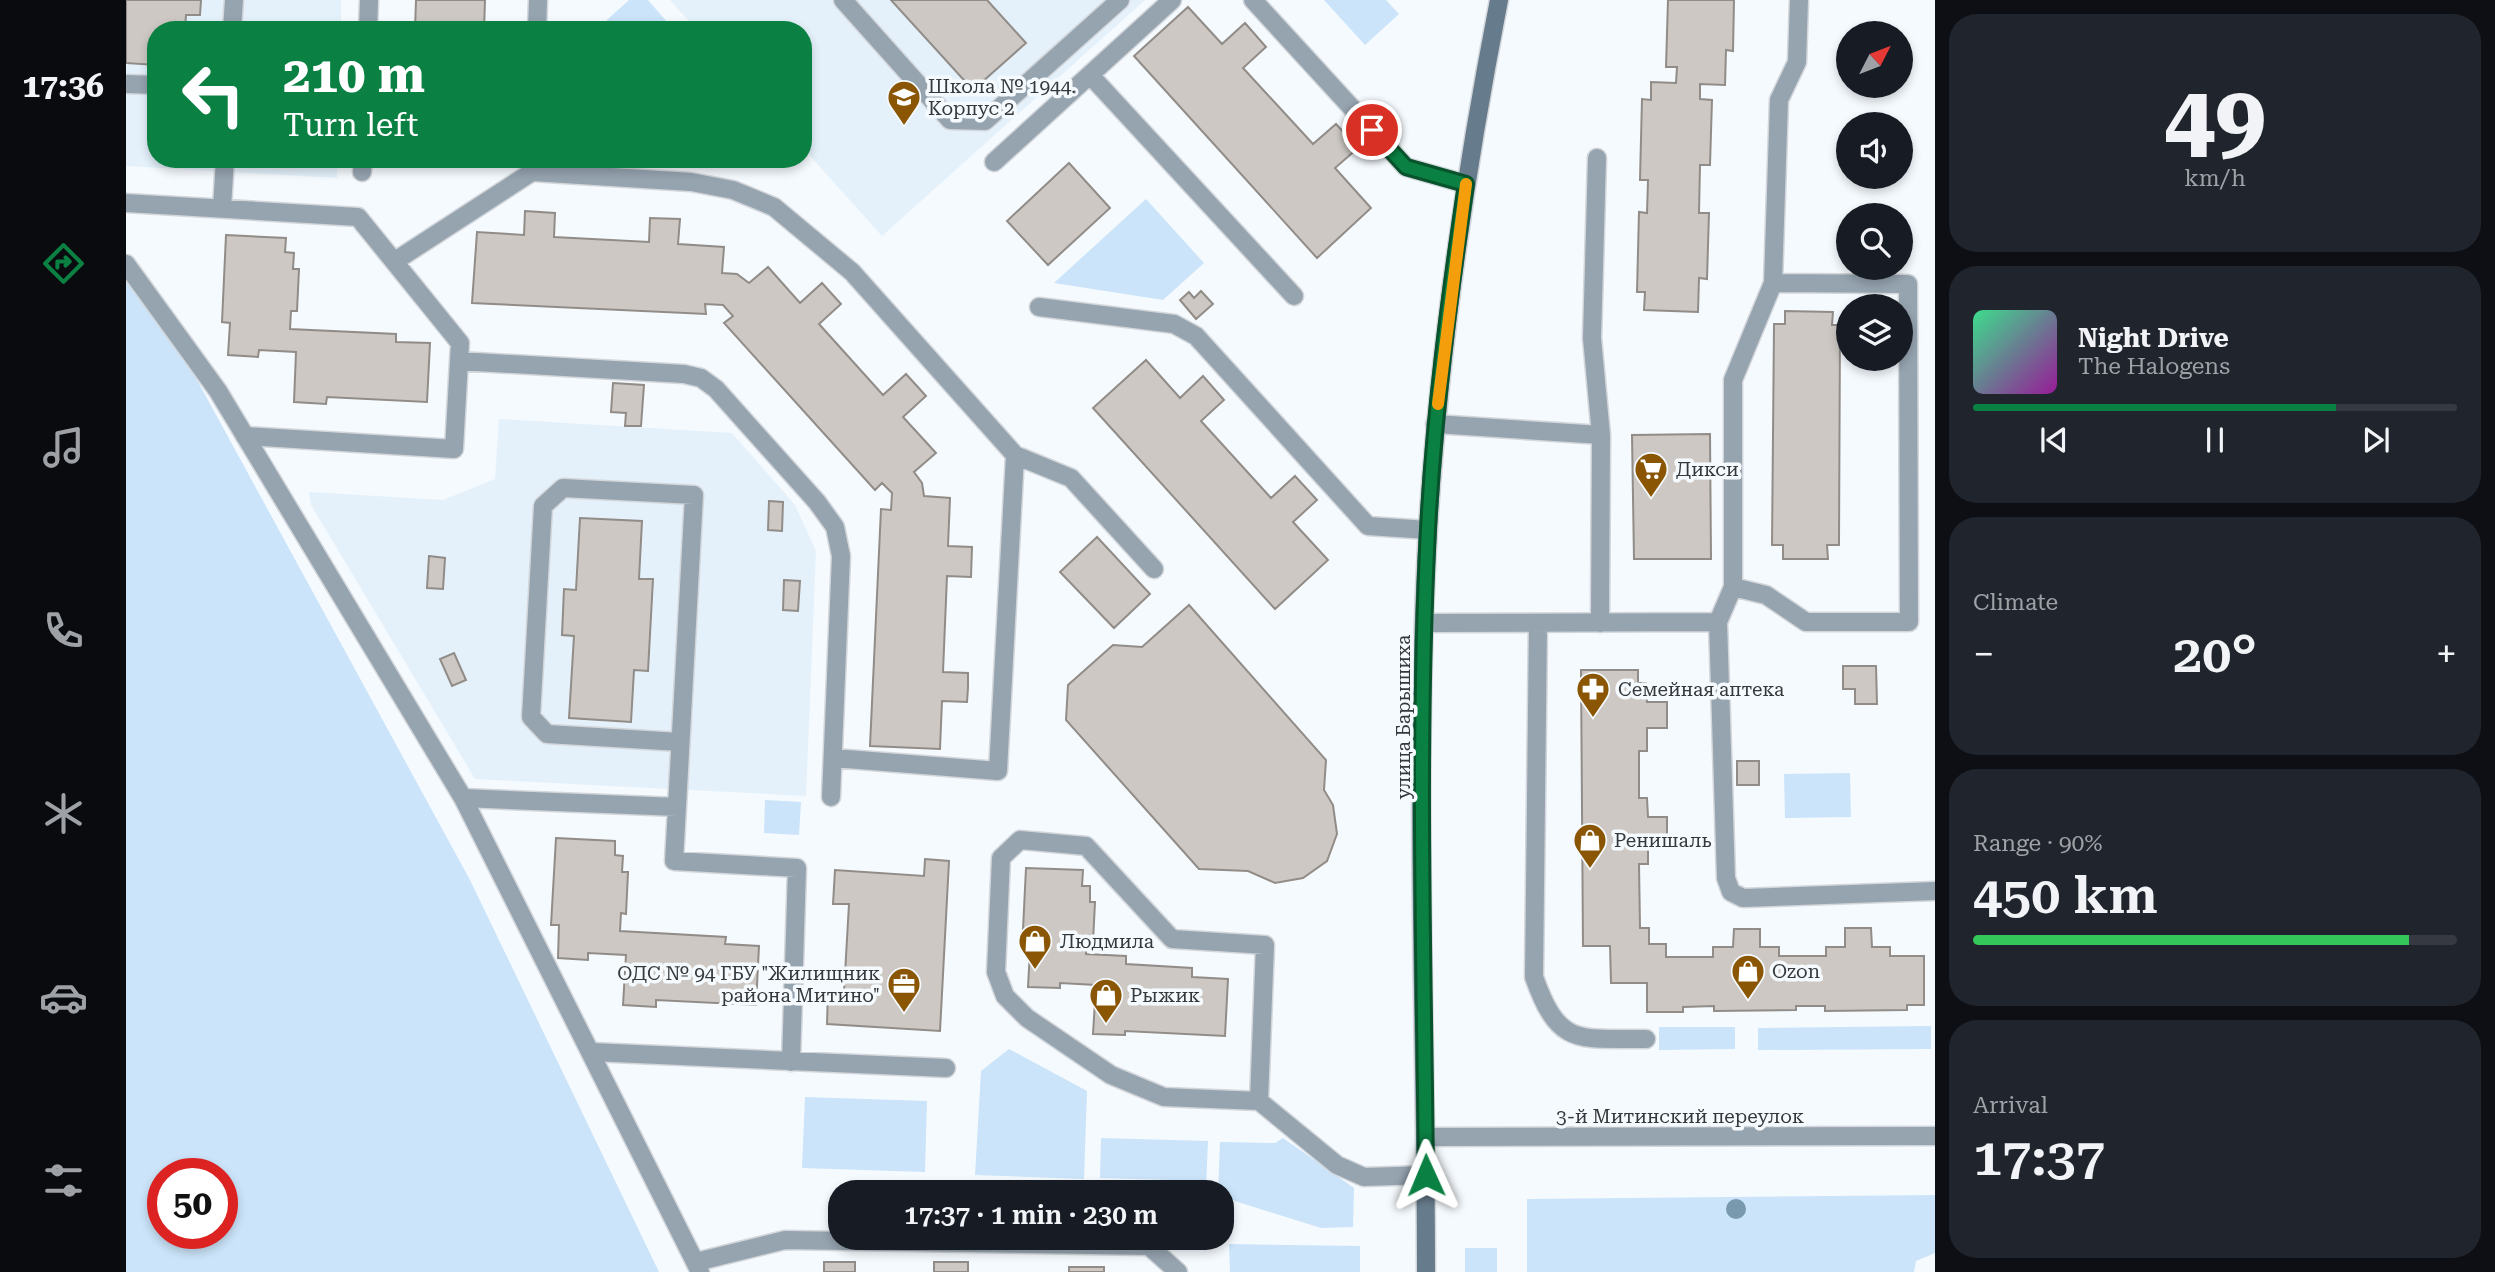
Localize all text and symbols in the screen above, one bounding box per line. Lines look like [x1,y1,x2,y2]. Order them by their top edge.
north arrow [1836,21,1913,98]
map controls [1836,21,1913,371]
text: 210 m [283,47,425,104]
icon: left [168,49,259,140]
text: 49 [2164,66,2266,172]
text: 17:36 [22,67,104,105]
place label: Школа № 1944. Корпус 2 [928,75,1076,120]
school or university icon: Школа № 1944. Корпус 2 [885,78,923,127]
pin [1342,100,1402,160]
text: Turn left [283,106,418,144]
icon: arrive [1353,111,1391,149]
button: sound [1836,112,1913,189]
text: km/h [2184,165,2246,192]
button: search [1836,203,1913,280]
icon: directions [39,239,88,288]
button: layers [1836,294,1913,371]
text: Night Drive [2078,323,2229,353]
text: The Halogens [2078,353,2230,380]
icon: previous [2035,421,2073,459]
icon: pause [2196,421,2234,459]
icon: next [2357,421,2395,459]
icon: music [39,423,88,472]
supermarket icon: Дикси [1632,450,1670,499]
place label: Дикси [1676,458,1739,481]
text: Climate [1973,589,2058,616]
icon: phone [39,606,88,655]
text: 20° [2173,624,2257,685]
text: − [1973,632,1994,676]
text: + [2436,632,2457,676]
street label: улица Барышиха [1392,634,1415,799]
pharmacy icon: Семейная аптека [1574,670,1612,719]
place label: Семейная аптека [1618,678,1785,701]
icon: climate [39,789,88,838]
shop icon: Ренишаль [1571,821,1609,870]
place label: Ренишаль [1614,829,1711,852]
text: Range · 90% [1973,830,2102,857]
text: 450 km [1973,865,2158,926]
shop icon: Людмила [1016,922,1054,971]
place label: Людмила [1060,930,1155,953]
shop icon: Ozon [1729,952,1767,1001]
place label: Ozon [1772,960,1820,983]
place label: ОДС № 94 ГБУ "Жилищник района Митино" [617,962,880,1007]
office icon: ОДС № 94 ГБУ "Жилищник района Митино" [885,965,923,1014]
icon: car [39,973,88,1022]
shop icon: Рыжик [1087,976,1125,1025]
place label: Рыжик [1130,984,1200,1007]
text: Arrival [1973,1092,2048,1119]
street label: 3-й Митинский переулок [1556,1105,1804,1128]
text: 17:37 [1973,1127,2105,1188]
position arrow [1389,1138,1463,1212]
icon: filters [39,1156,88,1205]
speed limit sign: 50 [147,1158,238,1249]
text: 17:37 · 1 min · 230 m [904,1200,1158,1230]

